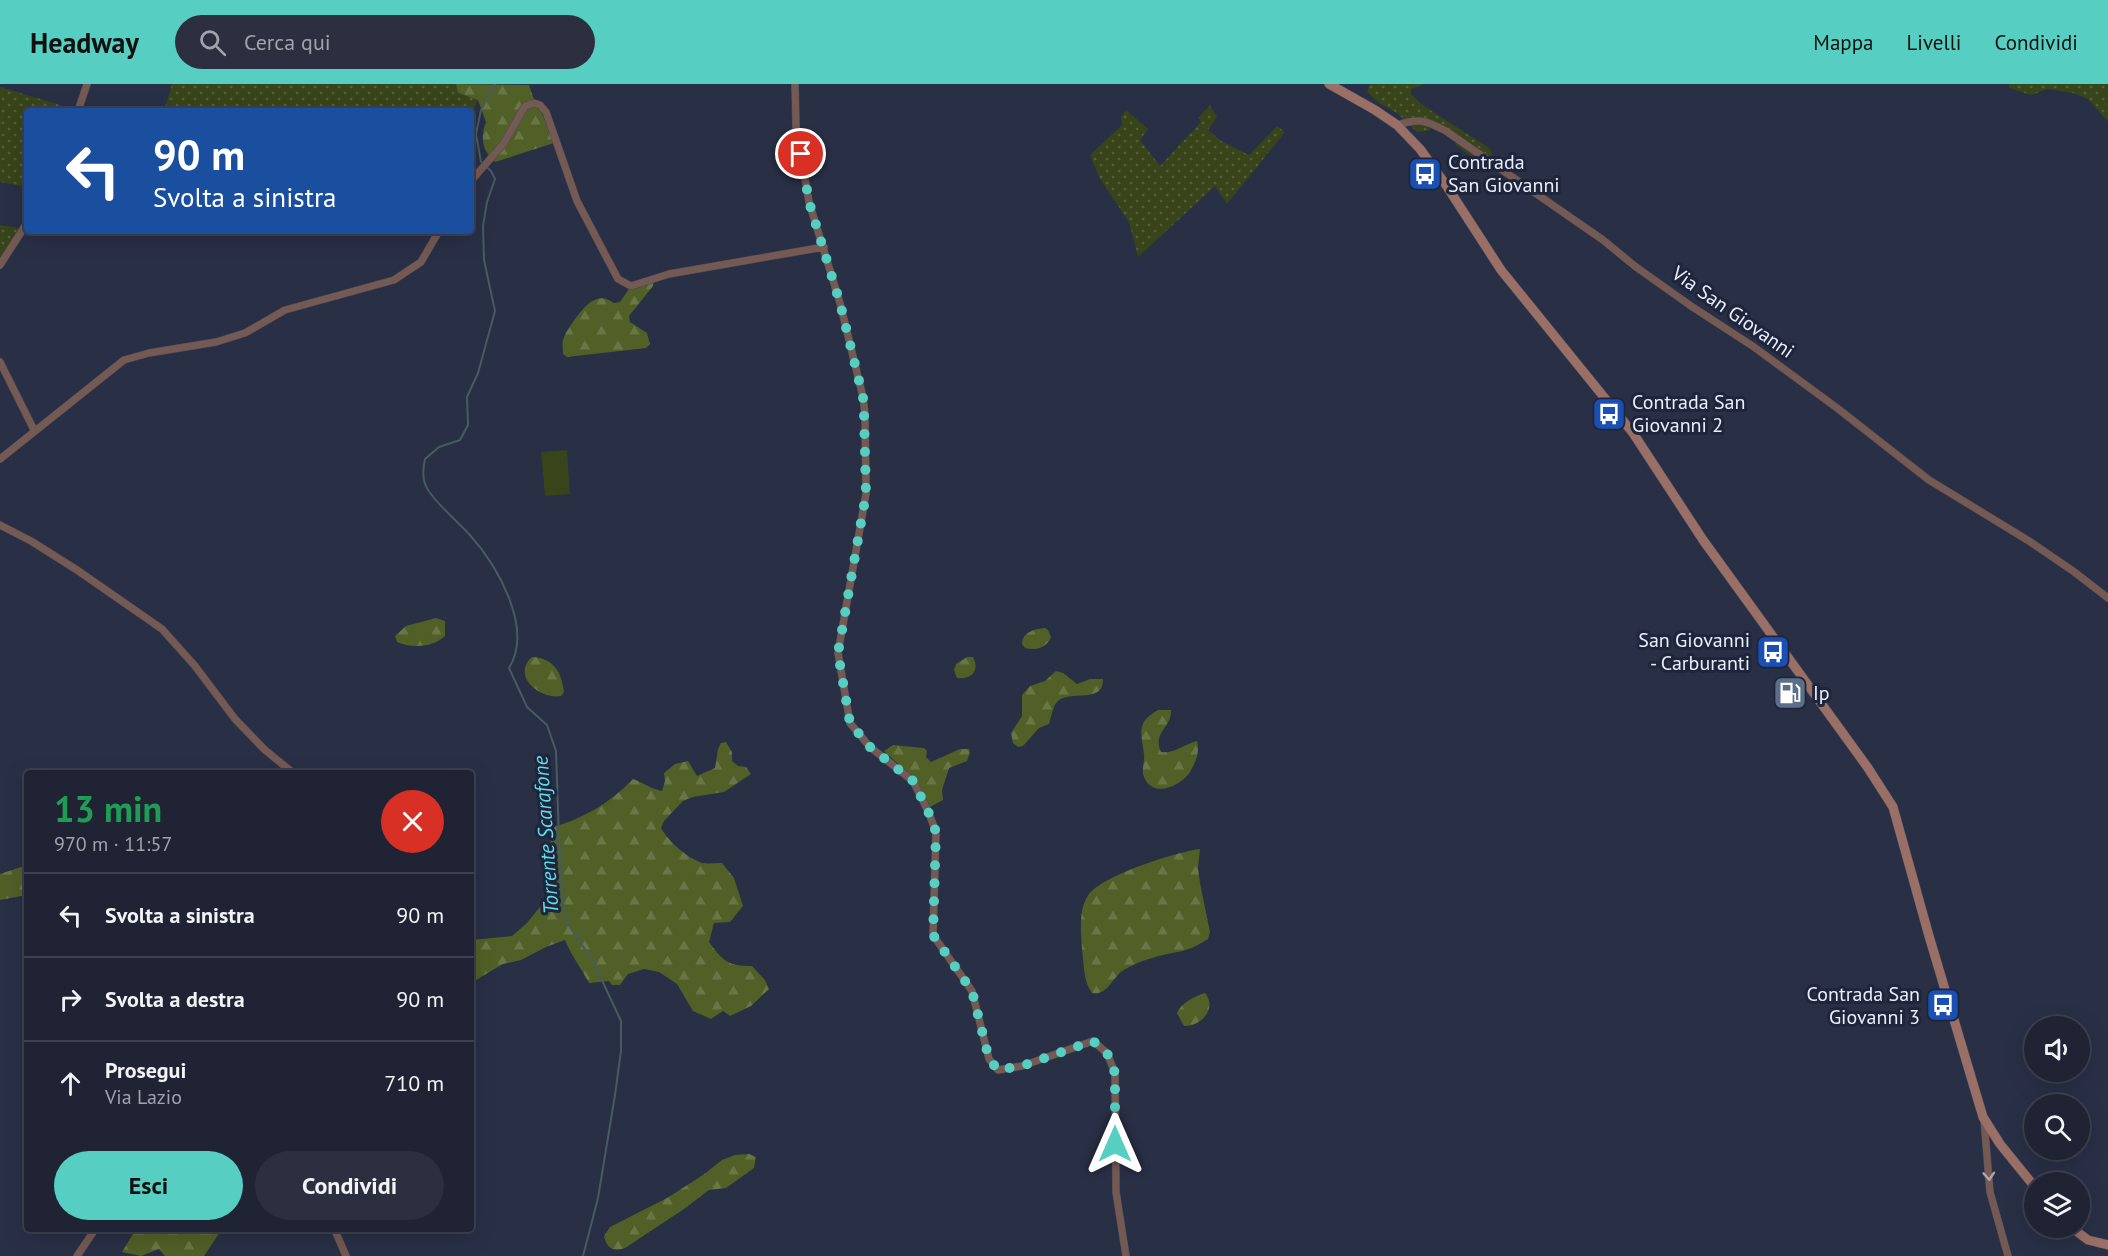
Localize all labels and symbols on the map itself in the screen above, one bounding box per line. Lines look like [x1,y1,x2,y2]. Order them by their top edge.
pin [775,128,826,179]
place label: Contrada San Giovanni [1448,149,1560,198]
bus stop icon: Contrada San Giovanni [1407,156,1443,192]
street label: Via San Giovanni [1666,260,1799,364]
place label: Contrada San Giovanni 2 [1632,389,1745,438]
bus stop icon: Contrada San Giovanni 2 [1591,396,1627,432]
place label: San Giovanni - Carburanti [1638,627,1750,676]
bus stop icon: San Giovanni - Carburanti [1755,634,1791,670]
fuel station icon: Ip [1772,675,1808,711]
place label: Ip [1813,680,1830,706]
water label: Torrente Scarafone [526,755,565,915]
place label: Contrada San Giovanni 3 [1807,981,1920,1030]
bus stop icon: Contrada San Giovanni 3 [1925,987,1961,1023]
position arrow [1083,1112,1147,1176]
one-way arrow [1982,1171,1995,1180]

